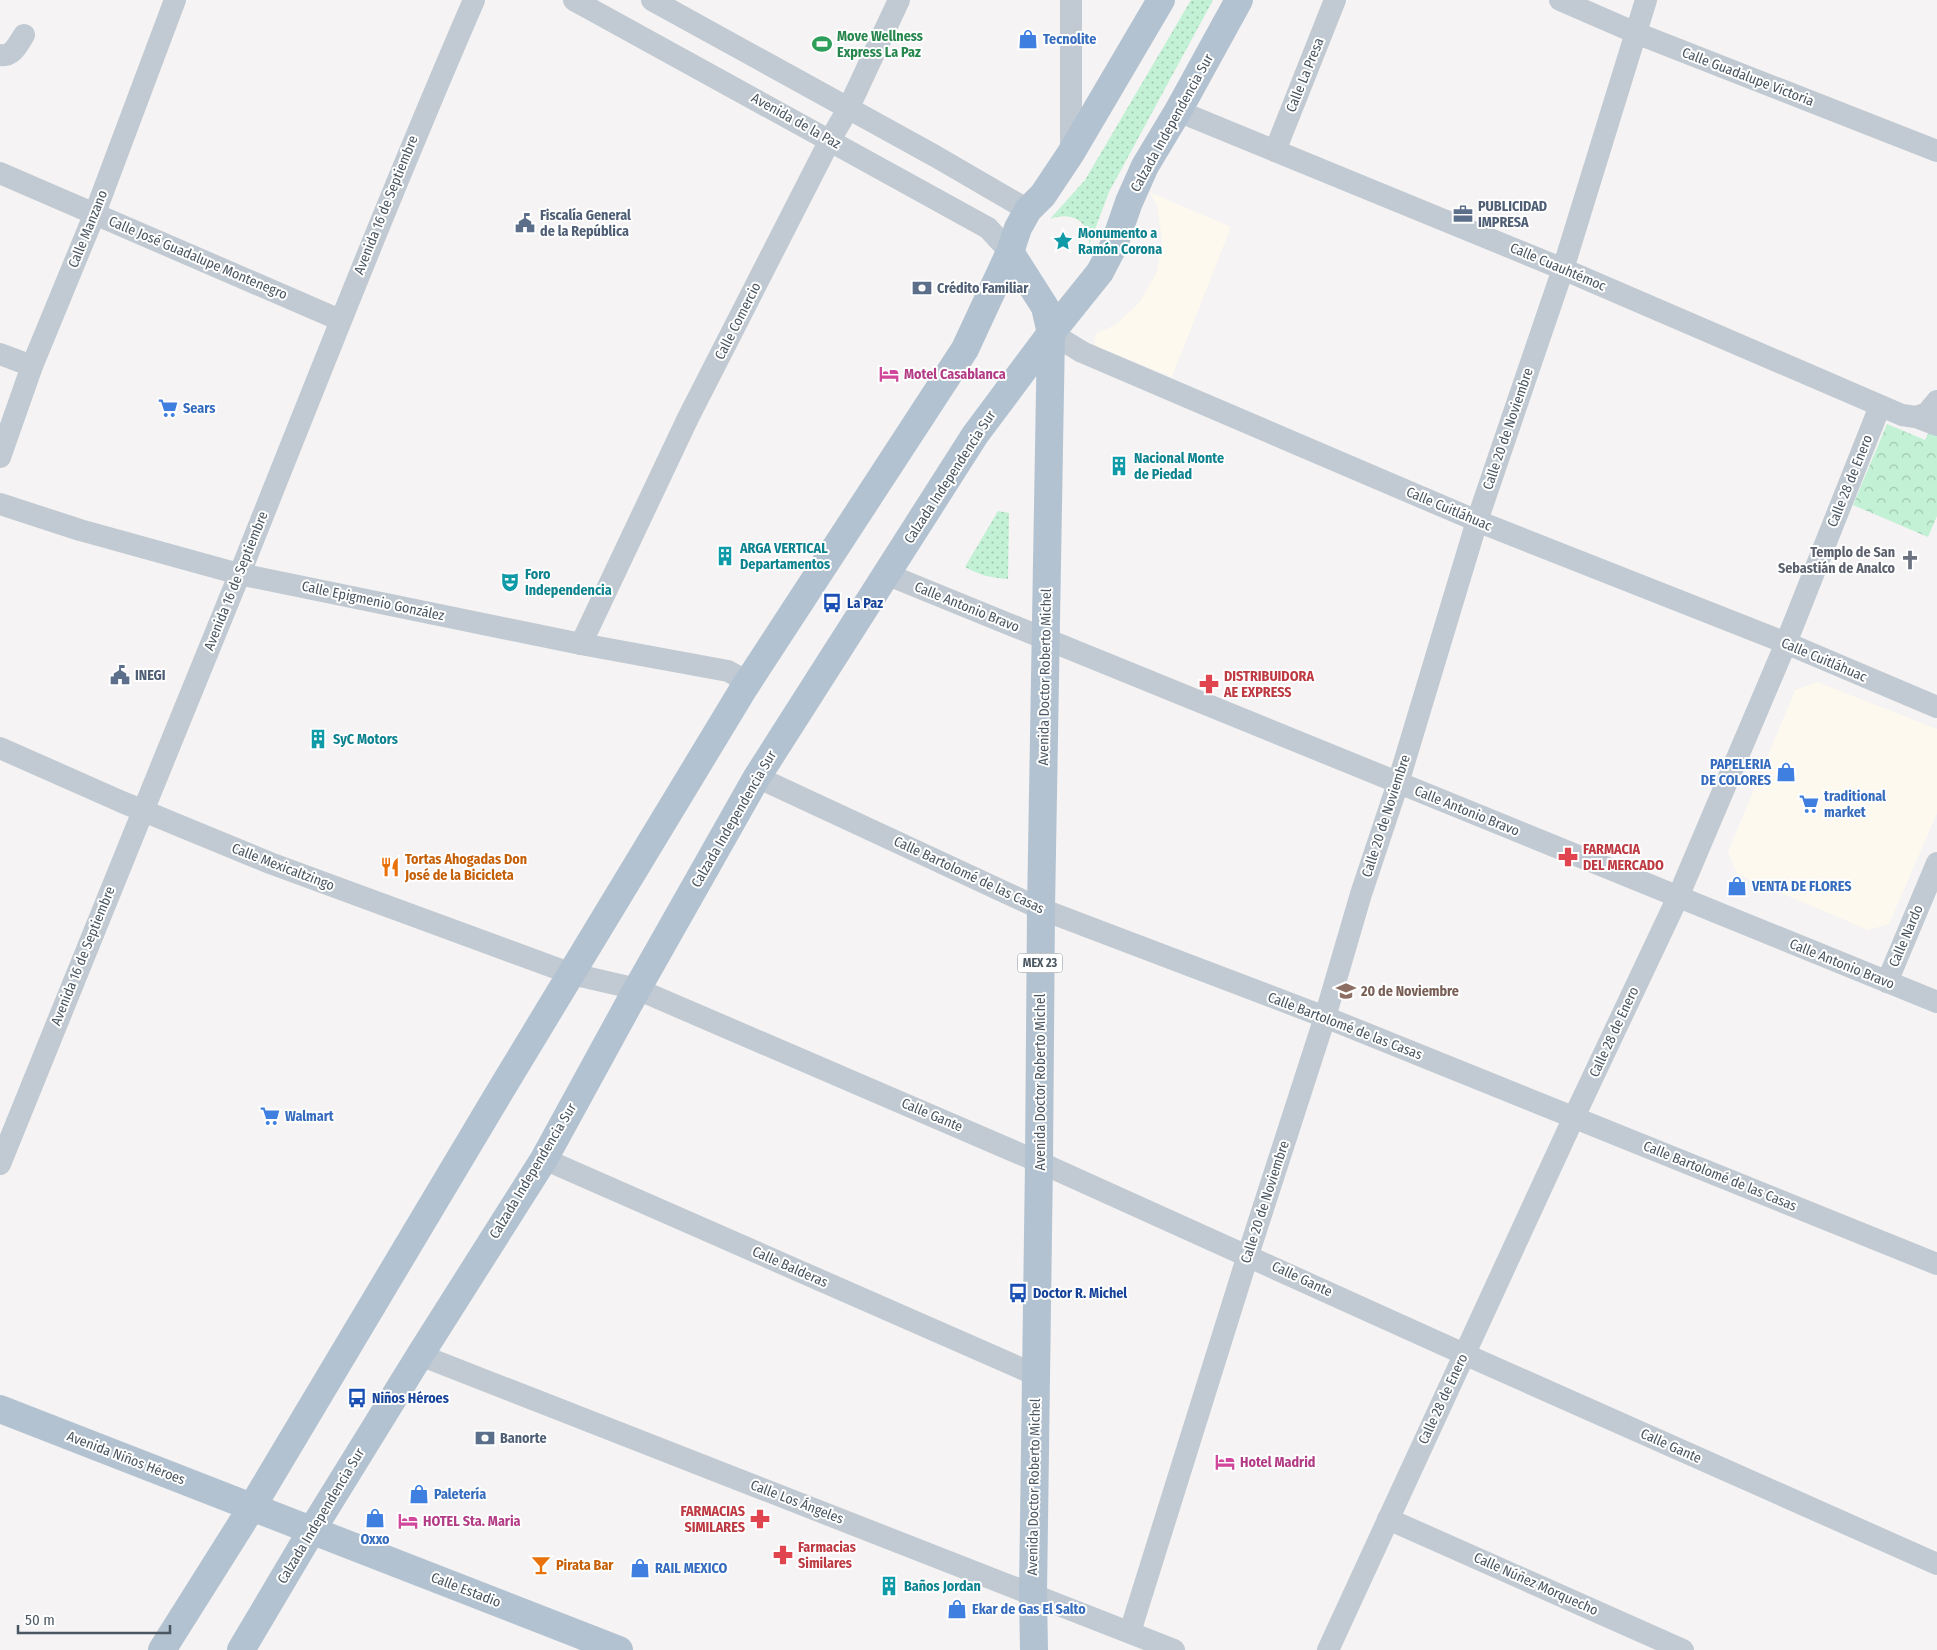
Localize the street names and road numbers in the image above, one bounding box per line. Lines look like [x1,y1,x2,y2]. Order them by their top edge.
street label: Calle La Presa [1282,35,1328,115]
street label: Calle Guadalupe Victoria [1680,44,1817,110]
street label: Calzada Independencia Sur [1127,51,1217,195]
street label: Avenida de la Paz [748,89,844,153]
street label: Avenida 16 de Septiembre [350,133,422,277]
street label: Calle Manzano [65,188,111,270]
street label: Calle José Guadalupe Montenegro [106,213,290,303]
street label: Calle Cuauhtémoc [1508,239,1608,295]
street label: Calle Comercio [711,280,765,362]
street label: Calle 20 de Noviembre [1479,366,1537,492]
street label: Calzada Independencia Sur [901,407,999,547]
street label: Calle 28 de Enero [1824,432,1876,530]
street label: Calle Cuitláhuac [1404,483,1494,535]
street label: Avenida 16 de Septiembre [200,509,272,653]
street label: Calle Epigmenio González [300,578,446,625]
street label: Calle Antonio Bravo [912,578,1022,636]
street label: Avenida Doctor Roberto Michel [1035,588,1055,766]
street label: Calle Cuitláhuac [1779,634,1869,686]
street label: Calzada Independencia Sur [688,747,780,890]
street label: Calle 20 de Noviembre [1358,753,1414,879]
street label: Calle Antonio Bravo [1412,782,1522,840]
street label: Calle Bartolomé de las Casas [891,833,1047,917]
street label: Calle Mexicaltzingo [229,840,337,894]
street label: Avenida 16 de Septiembre [47,884,119,1028]
street label: Calle Nardo [1885,902,1927,970]
street label: Calle Antonio Bravo [1787,935,1897,993]
road number: MEX 23 [1018,954,1062,972]
street label: Calle 28 de Enero [1586,984,1642,1080]
street label: Calle Bartolomé de las Casas [1265,989,1425,1063]
street label: Avenida Doctor Roberto Michel [1032,993,1049,1170]
street label: Calle Gante [899,1095,965,1136]
street label: Calzada Independencia Sur [486,1100,580,1242]
street label: Calle Bartolomé de las Casas [1641,1137,1799,1215]
street label: Calle 20 de Noviembre [1237,1139,1293,1265]
street label: Calle Balderas [750,1243,830,1291]
street label: Calle Gante [1269,1258,1335,1300]
street label: Calle 28 de Enero [1415,1351,1471,1447]
street label: Avenida Doctor Roberto Michel [1024,1398,1044,1576]
street label: Calle Gante [1638,1425,1704,1467]
street label: Avenida Niños Héroes [65,1428,188,1488]
street label: Calzada Independencia Sur [274,1445,368,1587]
street label: Calle Los Ángeles [748,1476,846,1528]
street label: Calle Núñez Morquecho [1471,1549,1601,1619]
street label: Calle Estadio [429,1569,503,1611]

